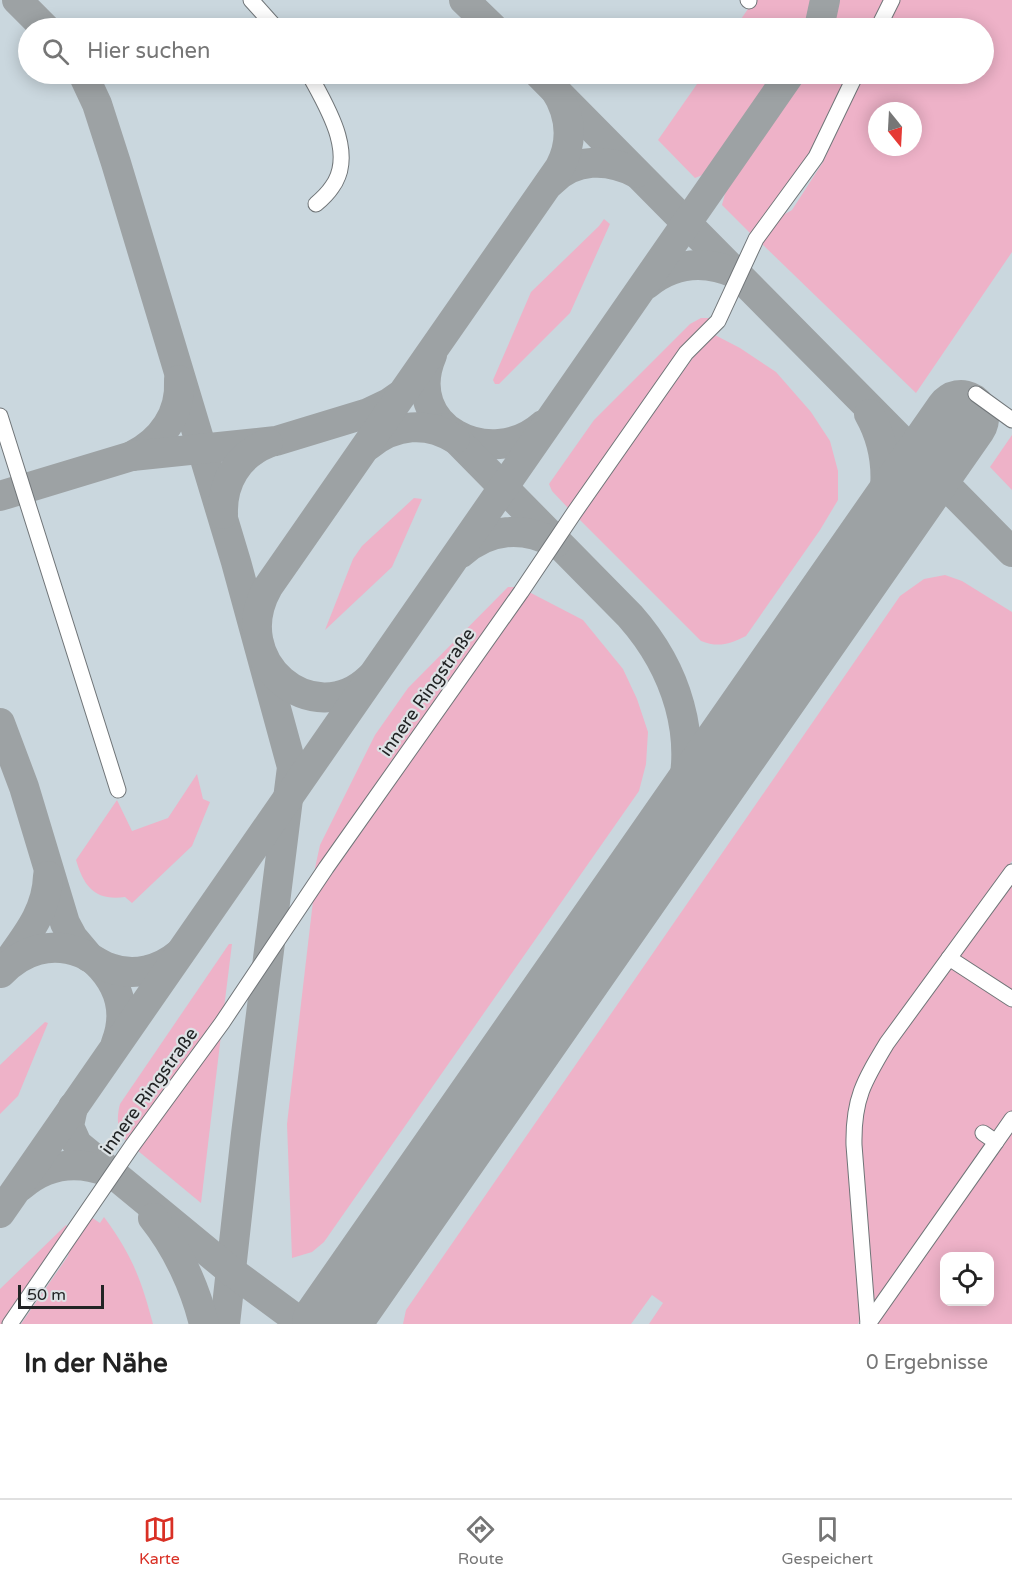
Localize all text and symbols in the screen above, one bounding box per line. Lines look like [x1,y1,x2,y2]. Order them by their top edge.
search box [18,18,994,84]
icon: search [39,35,72,68]
text: Hier suchen [87,38,210,64]
north arrow [868,102,922,156]
street label: innere Ringstraße [375,624,479,760]
street label: innere Ringstraße [96,1023,202,1159]
map controls [940,1252,994,1306]
button: locate [940,1252,994,1306]
scale bar [18,1282,104,1310]
text: 50 m [27,1285,66,1305]
text: In der Nähe [24,1348,168,1379]
text: 0 Ergebnisse [866,1351,988,1375]
tab: Karte [139,1513,180,1569]
tab: Route [458,1513,504,1569]
tab: Gespeichert [781,1513,873,1569]

